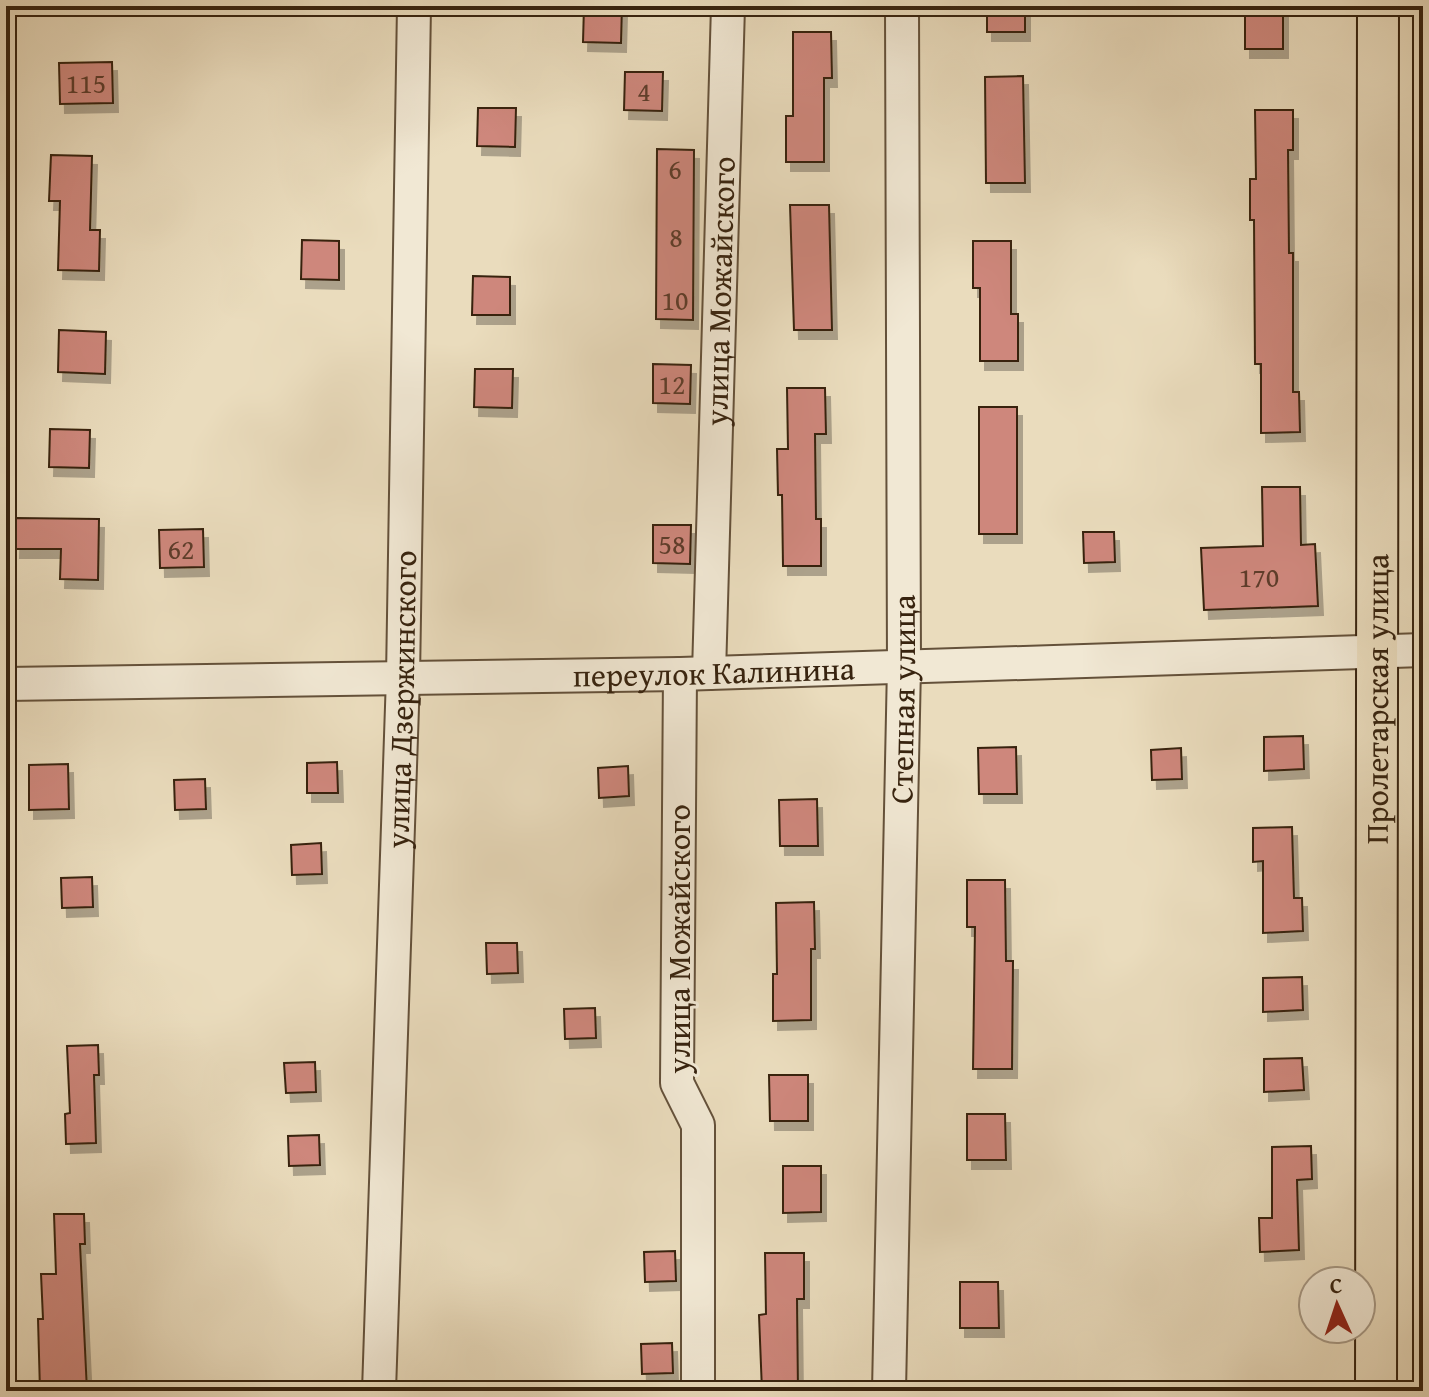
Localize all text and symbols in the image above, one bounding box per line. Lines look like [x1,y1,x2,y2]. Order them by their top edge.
house number: 115 [66,62,106,103]
house number: 4 [637,70,651,111]
house number: 6 [668,148,682,189]
street label: улица Можайского [692,156,747,428]
house number: 8 [669,216,683,257]
house number: 10 [662,279,688,320]
house number: 12 [659,363,685,404]
house number: 58 [659,523,685,564]
house number: 62 [168,528,194,569]
street label: улица Дзержинского [373,550,428,850]
street label: Пролетарская улица [1353,553,1400,844]
house number: 170 [1239,556,1279,597]
street label: Степная улица [877,594,927,804]
street label: переулок Калинина [572,644,856,699]
street label: улица Можайского [655,804,702,1075]
north arrow [1297,1265,1377,1345]
text: С [1329,1269,1343,1301]

